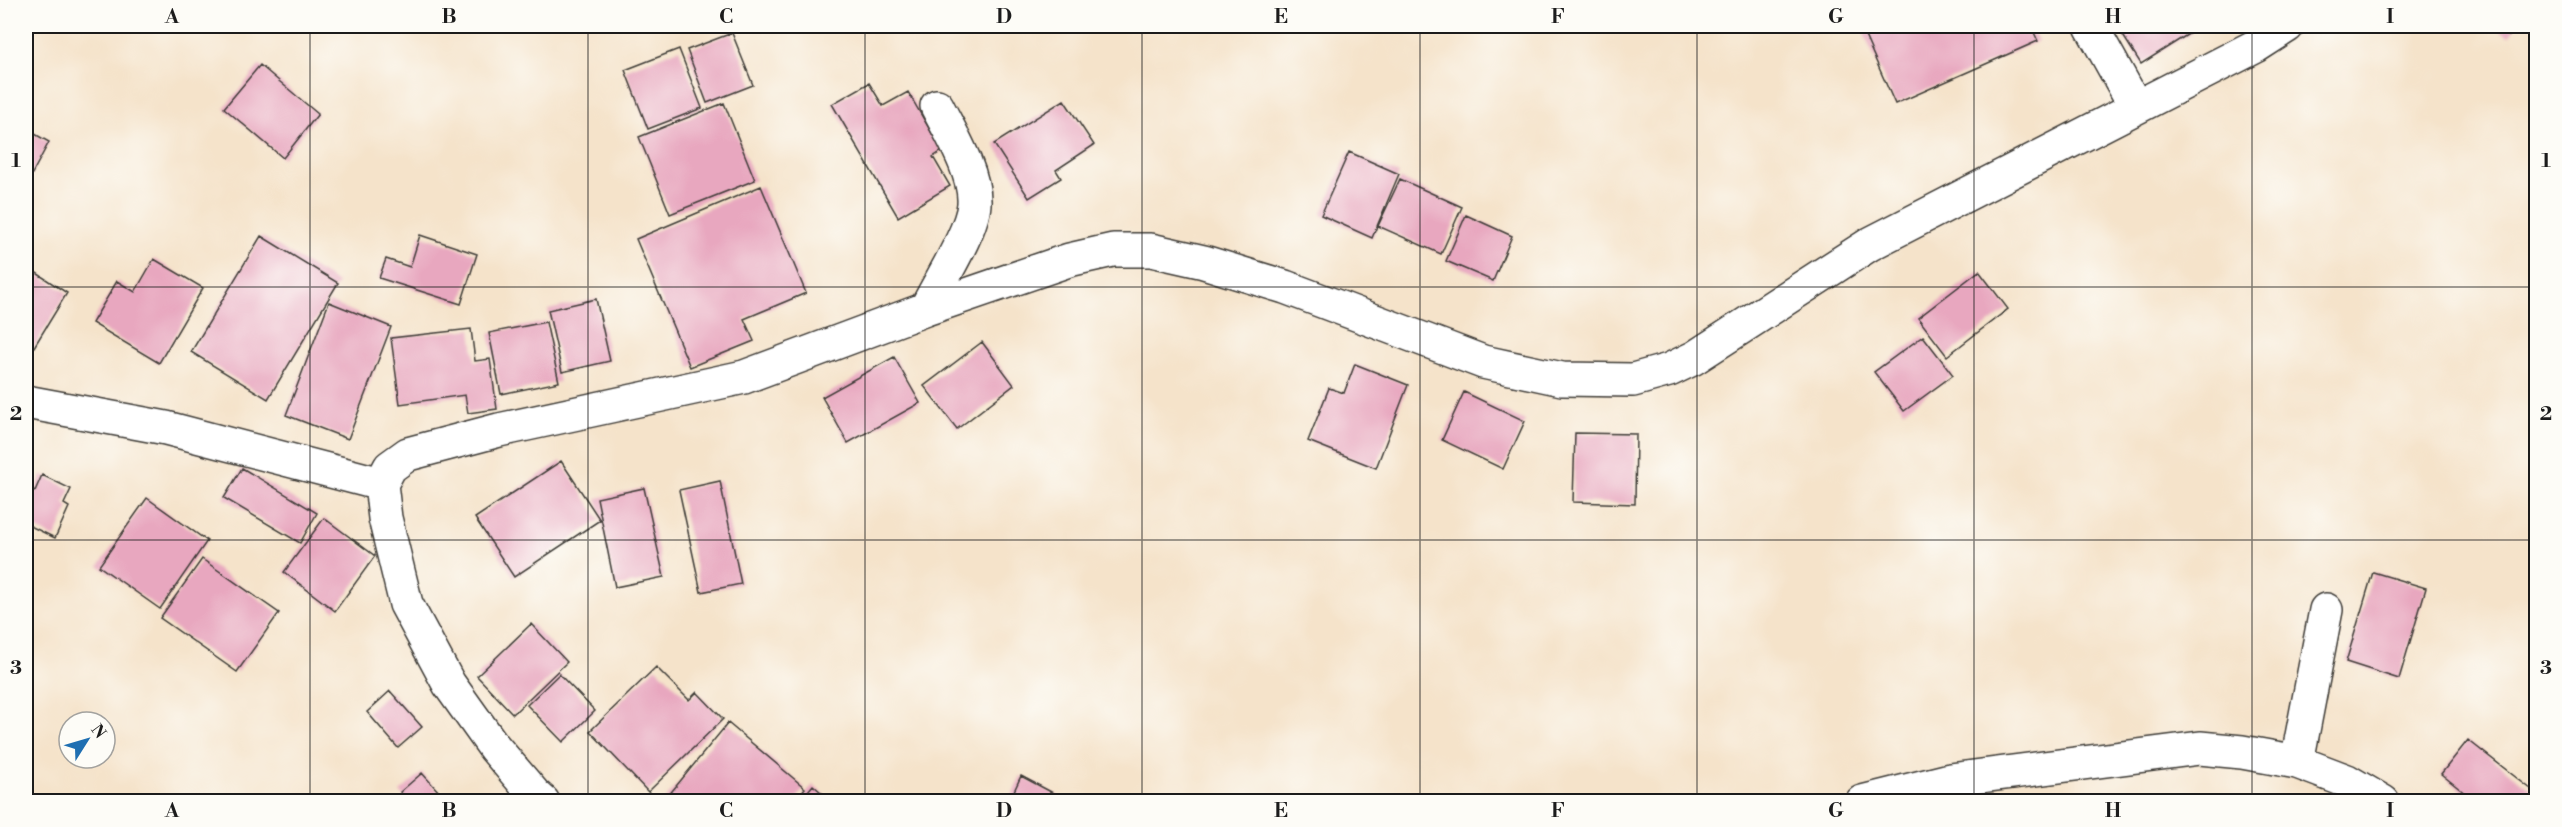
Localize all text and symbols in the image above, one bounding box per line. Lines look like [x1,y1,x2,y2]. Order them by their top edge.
text: A [164,5,180,30]
text: B [441,5,457,30]
text: C [719,5,733,30]
text: D [996,5,1012,30]
text: E [1274,5,1288,30]
text: F [1551,5,1565,30]
text: G [1828,5,1844,30]
text: H [2105,5,2122,30]
text: I [2386,5,2394,30]
text: 1 [11,149,21,174]
text: 1 [2541,149,2551,174]
text: 2 [10,402,22,427]
text: 2 [2540,402,2552,427]
text: 3 [10,656,22,681]
text: 3 [2540,656,2552,681]
north arrow [57,710,117,770]
text: N [86,721,110,743]
text: A [164,799,180,824]
text: B [441,799,457,824]
text: C [719,799,733,824]
text: D [996,799,1012,824]
text: E [1274,799,1288,824]
text: F [1551,799,1565,824]
text: G [1828,799,1844,824]
text: H [2105,799,2122,824]
text: I [2386,799,2394,824]

